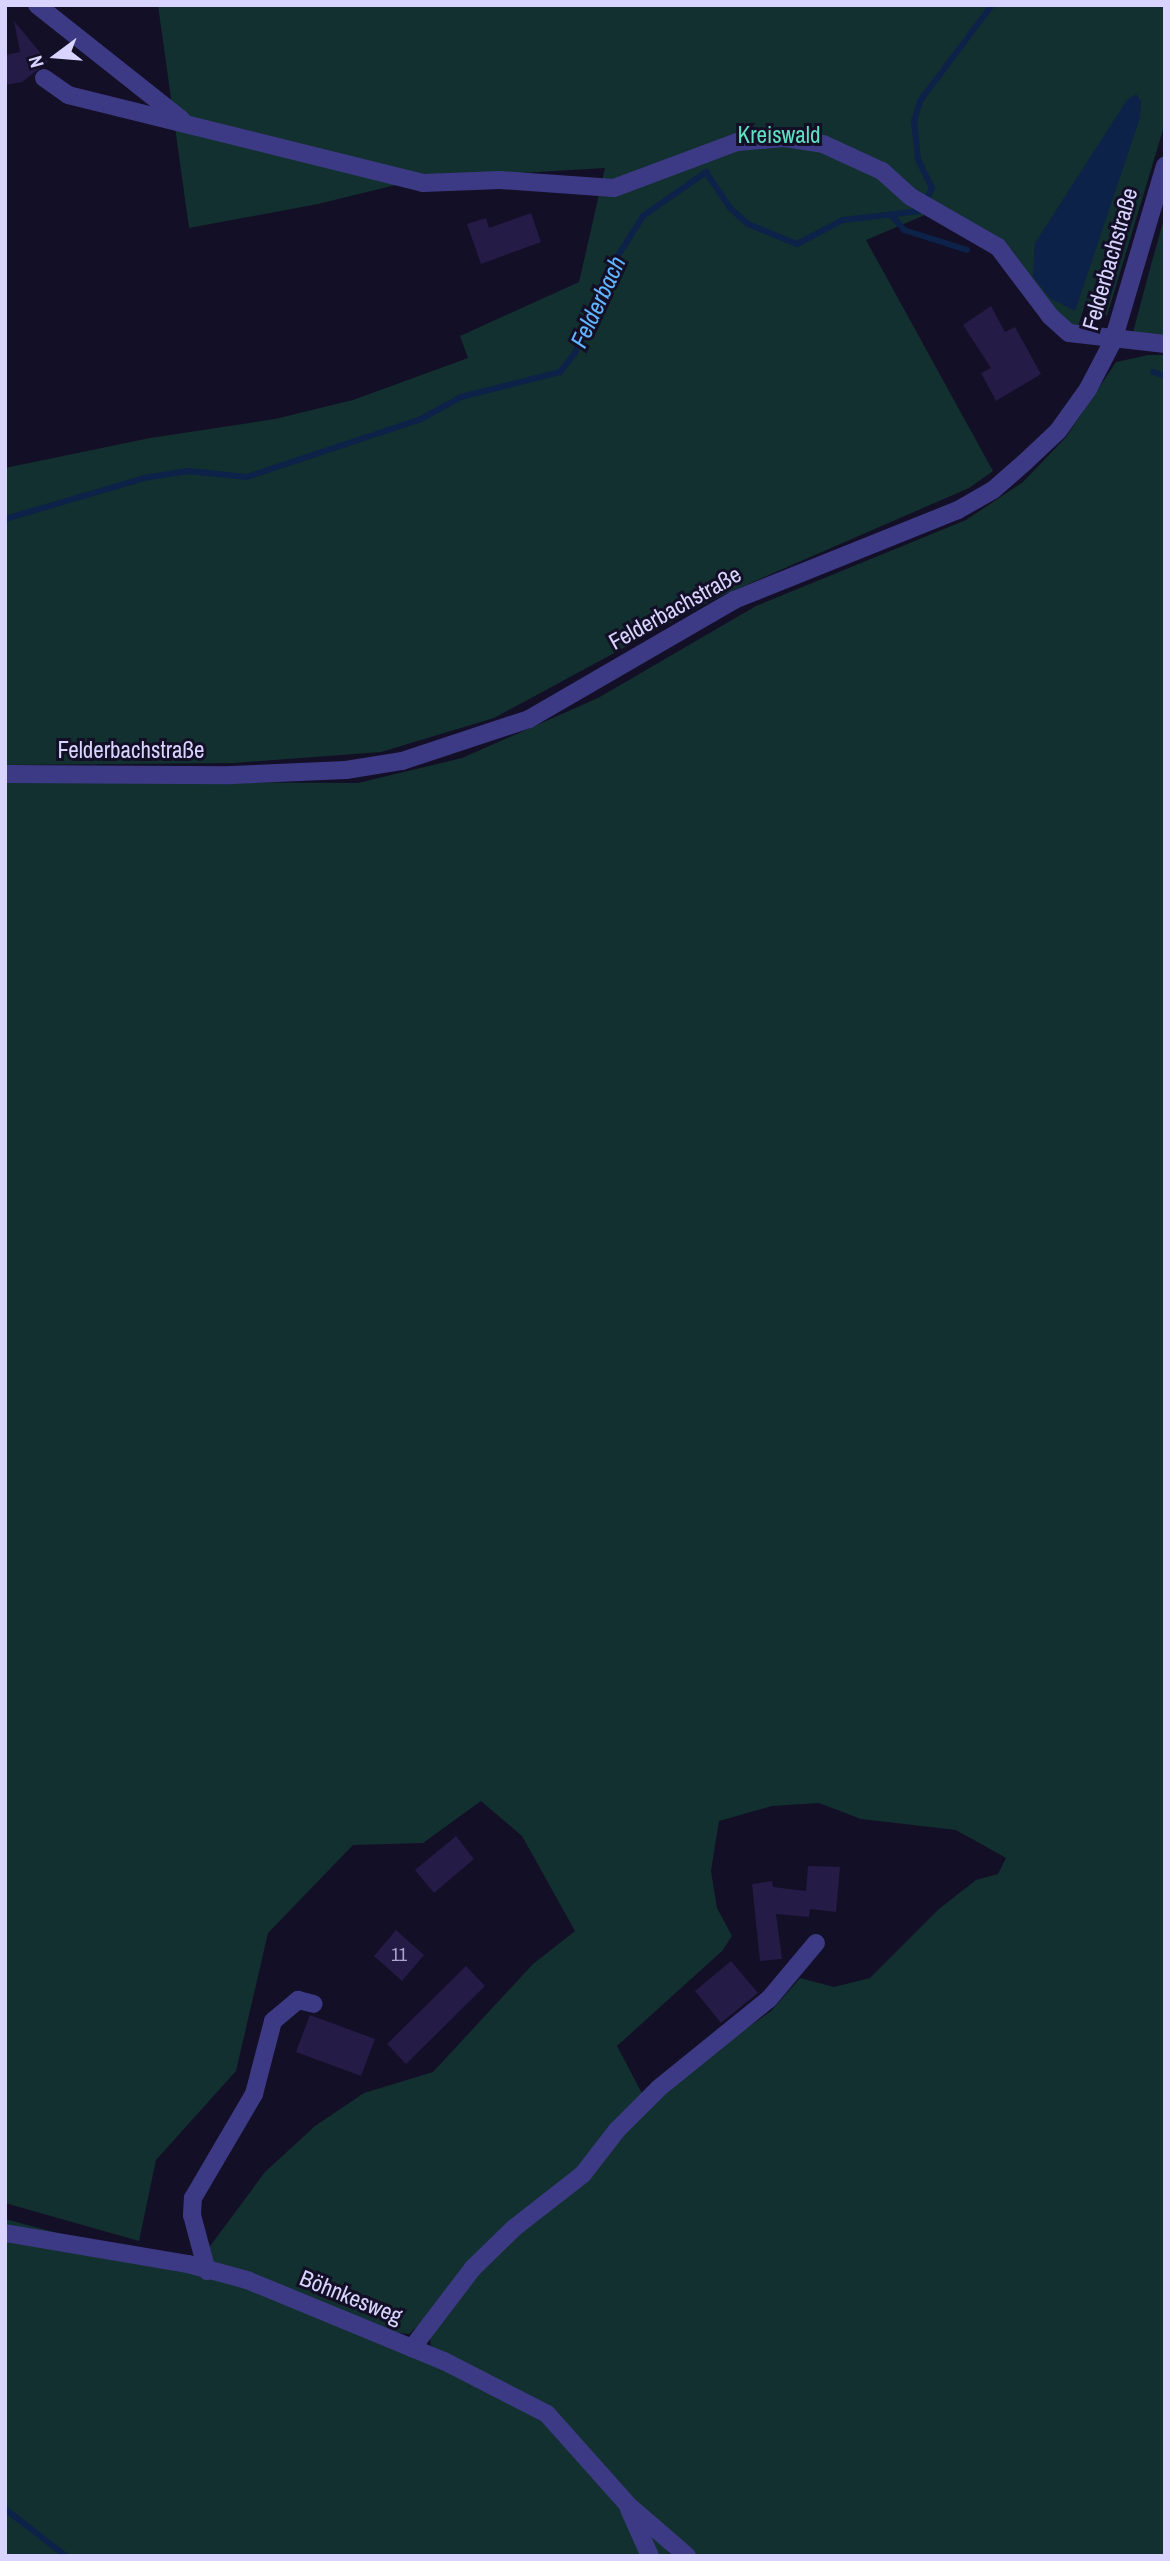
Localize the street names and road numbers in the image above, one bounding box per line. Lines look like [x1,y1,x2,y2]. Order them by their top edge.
street label: Felderbachstraße [1076,185,1144,333]
street label: Felderbachstraße [604,560,746,656]
street label: Felderbachstraße [58,736,204,764]
street label: Böhnkesweg [296,2264,406,2330]

